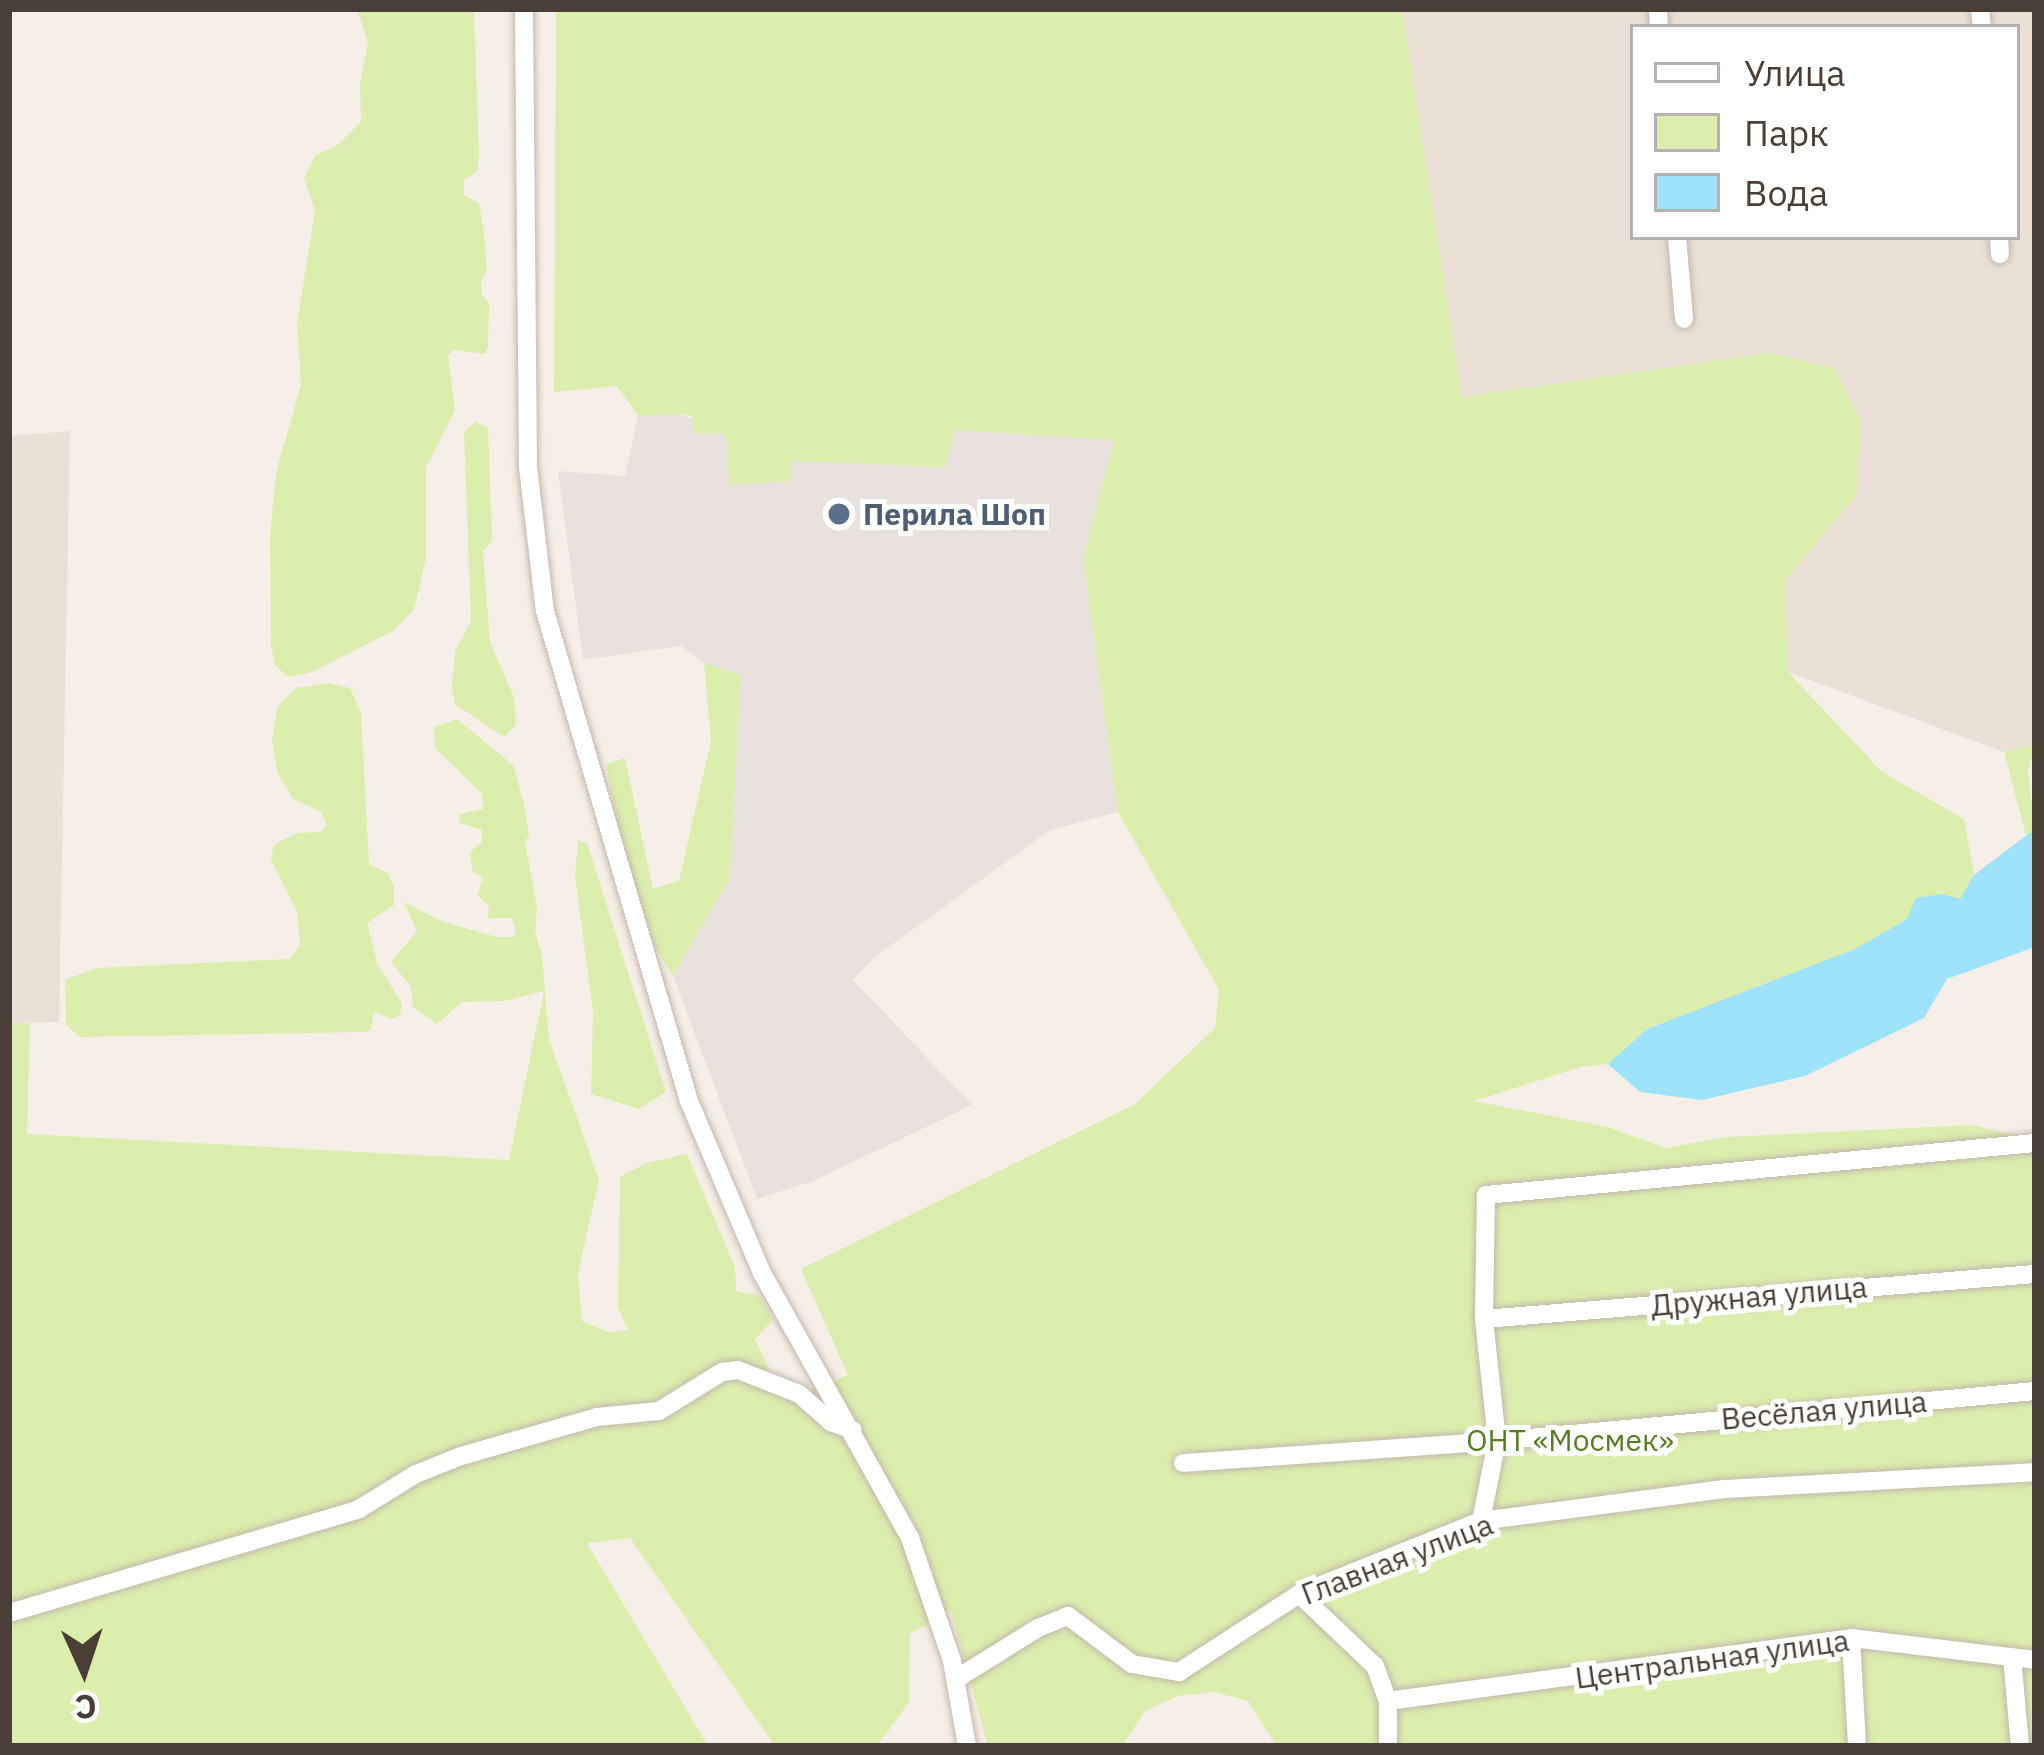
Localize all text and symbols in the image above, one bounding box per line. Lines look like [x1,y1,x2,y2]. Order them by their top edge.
legend [1630,24,2020,240]
text: Улица [1744,49,1846,96]
text: Парк [1744,109,1829,156]
text: Вода [1744,169,1828,216]
place label: Перила Шоп [863,496,1046,532]
marker: Перила Шоп [826,501,852,527]
street label: Дружная улица [1649,1269,1869,1323]
street label: Весёлая улица [1720,1383,1928,1437]
park label: ОНТ «Мосмек» [1466,1422,1674,1458]
street label: Главная улица [1296,1506,1498,1612]
north arrow [24,1611,144,1731]
street label: Центральная улица [1573,1622,1851,1696]
text: С [74,1685,98,1729]

